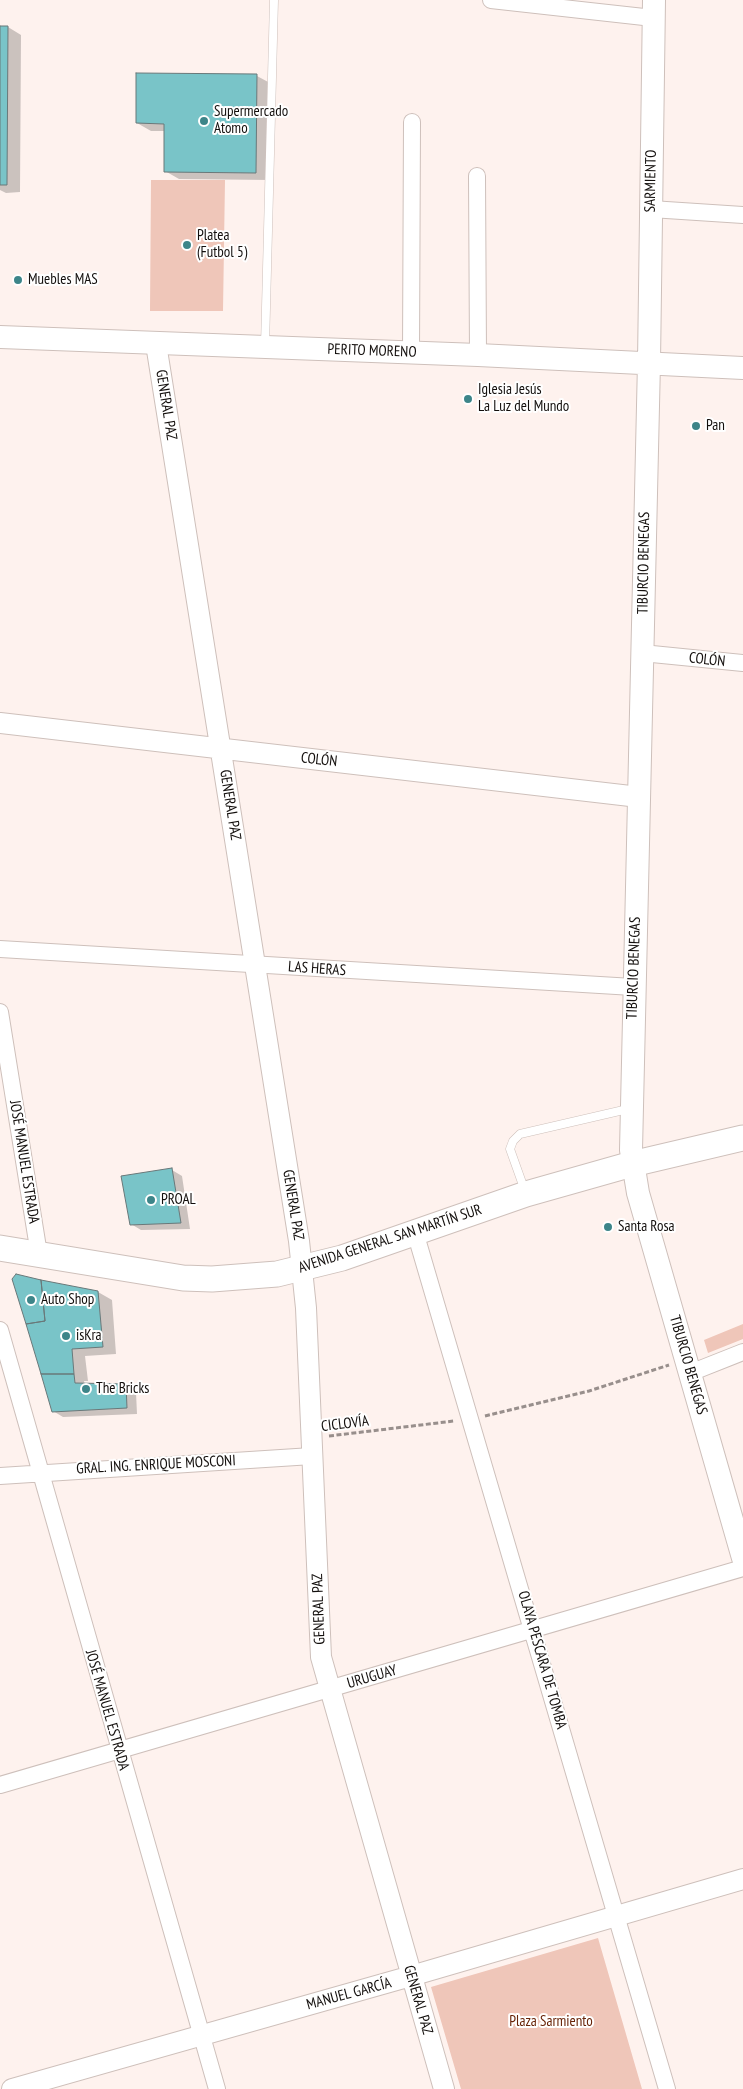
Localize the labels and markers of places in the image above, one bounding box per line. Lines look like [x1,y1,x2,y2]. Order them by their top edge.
place label: Supermercado Atomo [214,103,288,138]
marker: Supermercado Atomo [198,115,210,127]
place label: Platea (Futbol 5) [197,227,247,262]
marker: Platea (Futbol 5) [181,239,193,251]
place label: Muebles MAS [28,271,98,289]
marker: Muebles MAS [12,274,24,286]
place label: Iglesia Jesús La Luz del Mundo [478,381,569,416]
marker: Iglesia Jesús La Luz del Mundo [462,393,474,405]
place label: Pan [706,417,725,435]
marker: Pan [690,420,702,432]
place label: PROAL [161,1191,196,1209]
marker: PROAL [145,1194,157,1206]
place label: Santa Rosa [618,1218,674,1236]
marker: Santa Rosa [602,1221,614,1233]
place label: Auto Shop [41,1291,94,1309]
marker: Auto Shop [25,1294,37,1306]
place label: isKra [76,1327,102,1345]
marker: isKra [60,1330,72,1342]
place label: The Bricks [96,1380,149,1398]
marker: The Bricks [80,1383,92,1395]

